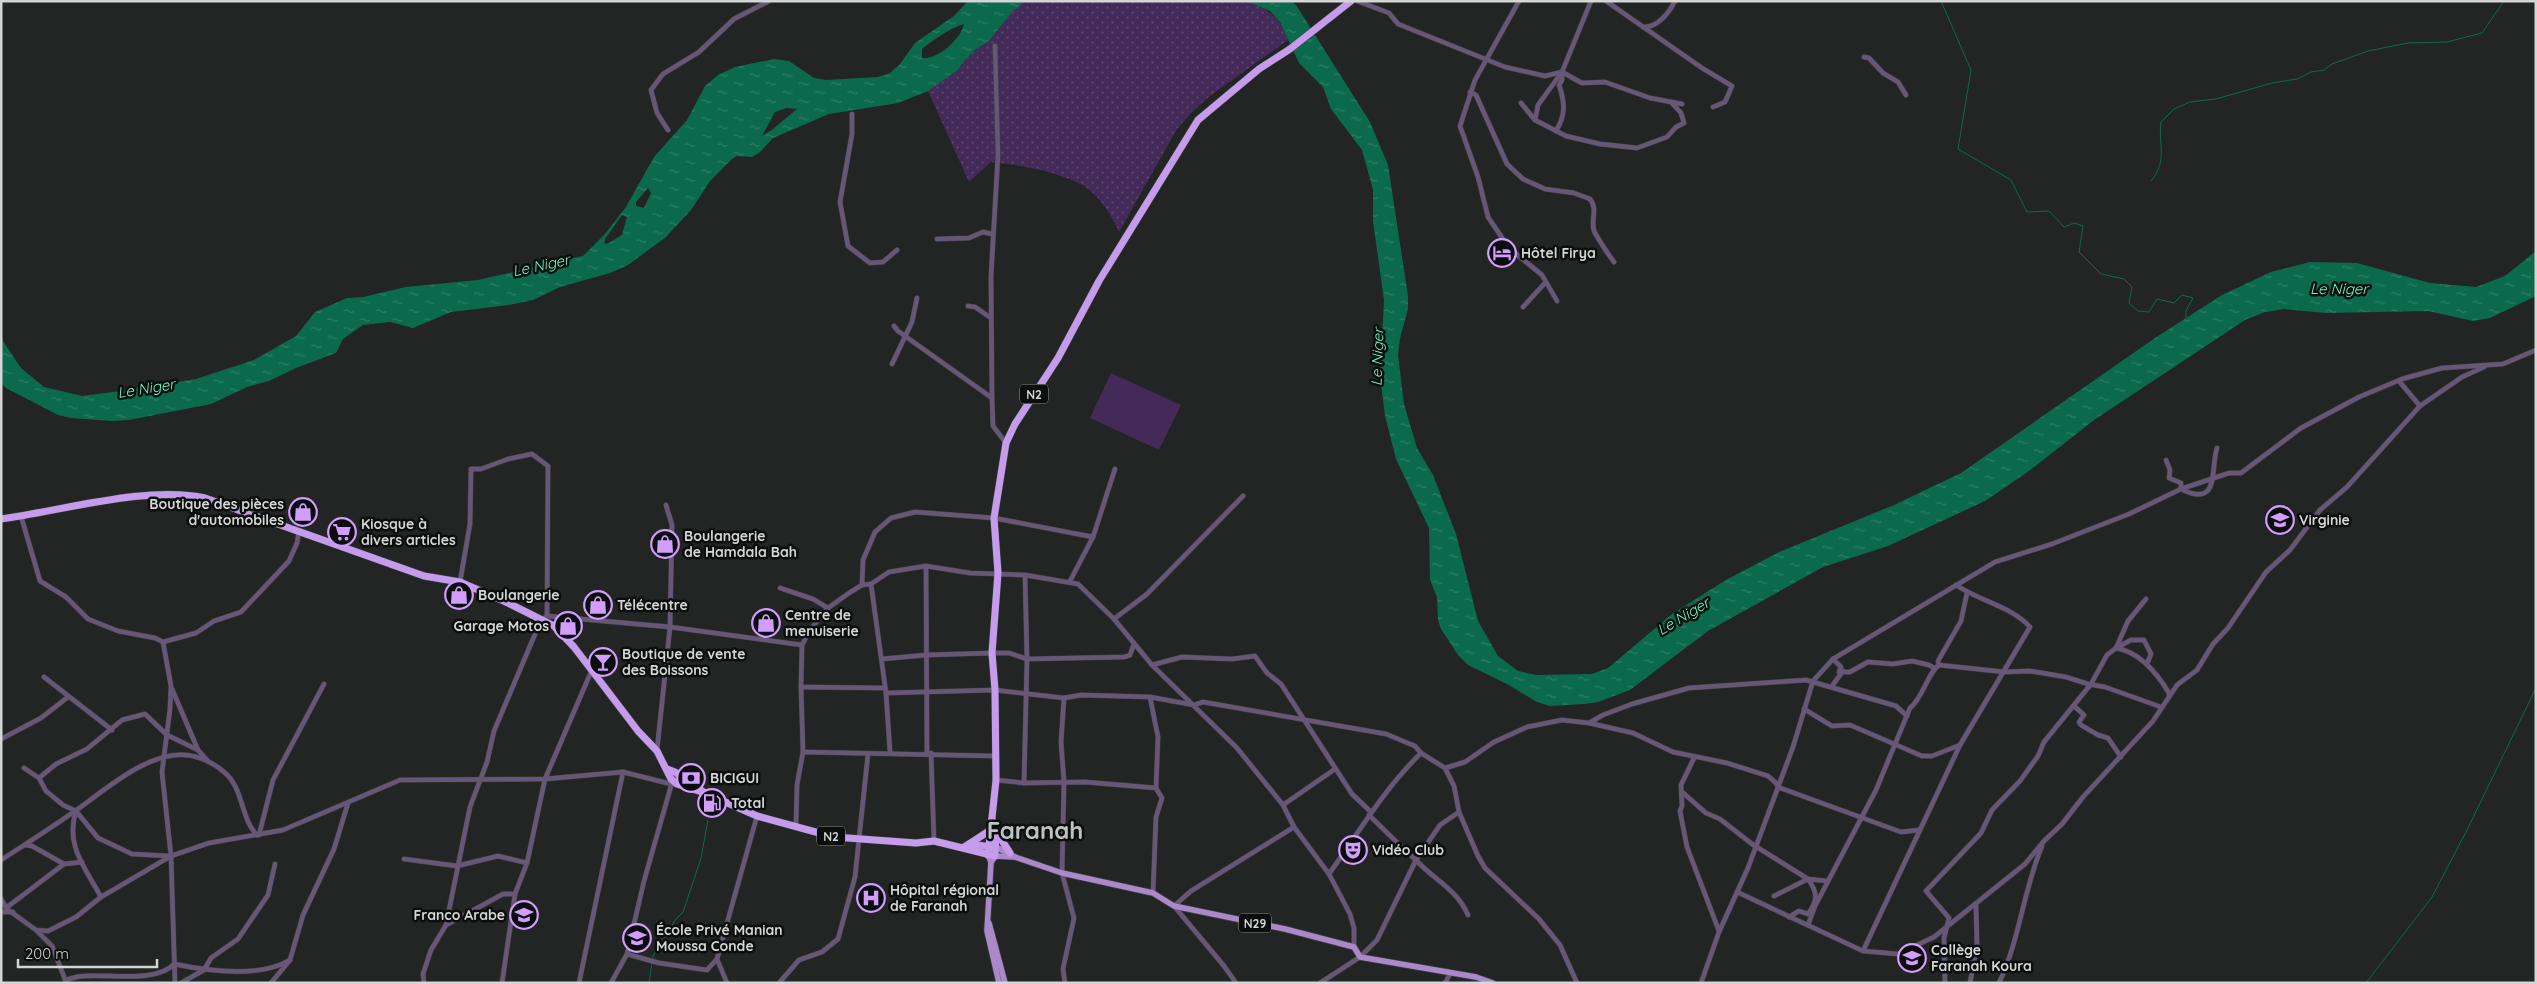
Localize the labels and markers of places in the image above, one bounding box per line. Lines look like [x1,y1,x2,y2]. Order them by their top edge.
hotel icon: Hôtel Firya [1487,238,1517,268]
place label: Hôtel Firya [1521,244,1596,262]
place label: Boutique des pièces d'automobiles [149,495,284,529]
shop icon: Boutique des pièces d'automobiles [288,497,318,527]
school or university icon: Virginie [2265,505,2295,535]
place label: Virginie [2299,511,2350,529]
place label: Kiosque à divers articles [361,515,456,549]
supermarket icon: Kiosque à divers articles [327,517,357,547]
place label: Boulangerie de Hamdala Bah [684,527,797,561]
shop icon: Boulangerie de Hamdala Bah [650,529,680,559]
shop icon: Boulangerie [444,580,474,610]
place label: Boulangerie [478,586,560,604]
shop icon: Télécentre [583,590,613,620]
place label: Télécentre [617,596,688,614]
place label: Centre de menuiserie [785,606,859,640]
shop icon: Centre de menuiserie [751,608,781,638]
shop icon: Garage Motos [553,611,583,641]
place label: Garage Motos [453,617,549,635]
place label: Boutique de vente des Boissons [622,645,746,679]
bar icon: Boutique de vente des Boissons [588,647,618,677]
bank icon: BICIGUI [676,763,706,793]
place label: BICIGUI [710,769,759,787]
fuel station icon: Total [697,788,727,818]
place label: Total [731,794,765,812]
theatre icon: Vidéo Club [1338,835,1368,865]
place label: Vidéo Club [1372,841,1444,859]
place label: Hôpital régional de Faranah [890,881,999,915]
hospital icon: Hôpital régional de Faranah [856,883,886,913]
school or university icon: Franco Arabe [509,900,539,930]
place label: Franco Arabe [414,906,505,924]
place label: École Privé Manian Moussa Conde [656,921,783,955]
school or university icon: École Privé Manian Moussa Conde [622,923,652,953]
place label: Collège Faranah Koura [1931,941,2032,975]
school or university icon: Collège Faranah Koura [1897,943,1927,973]

